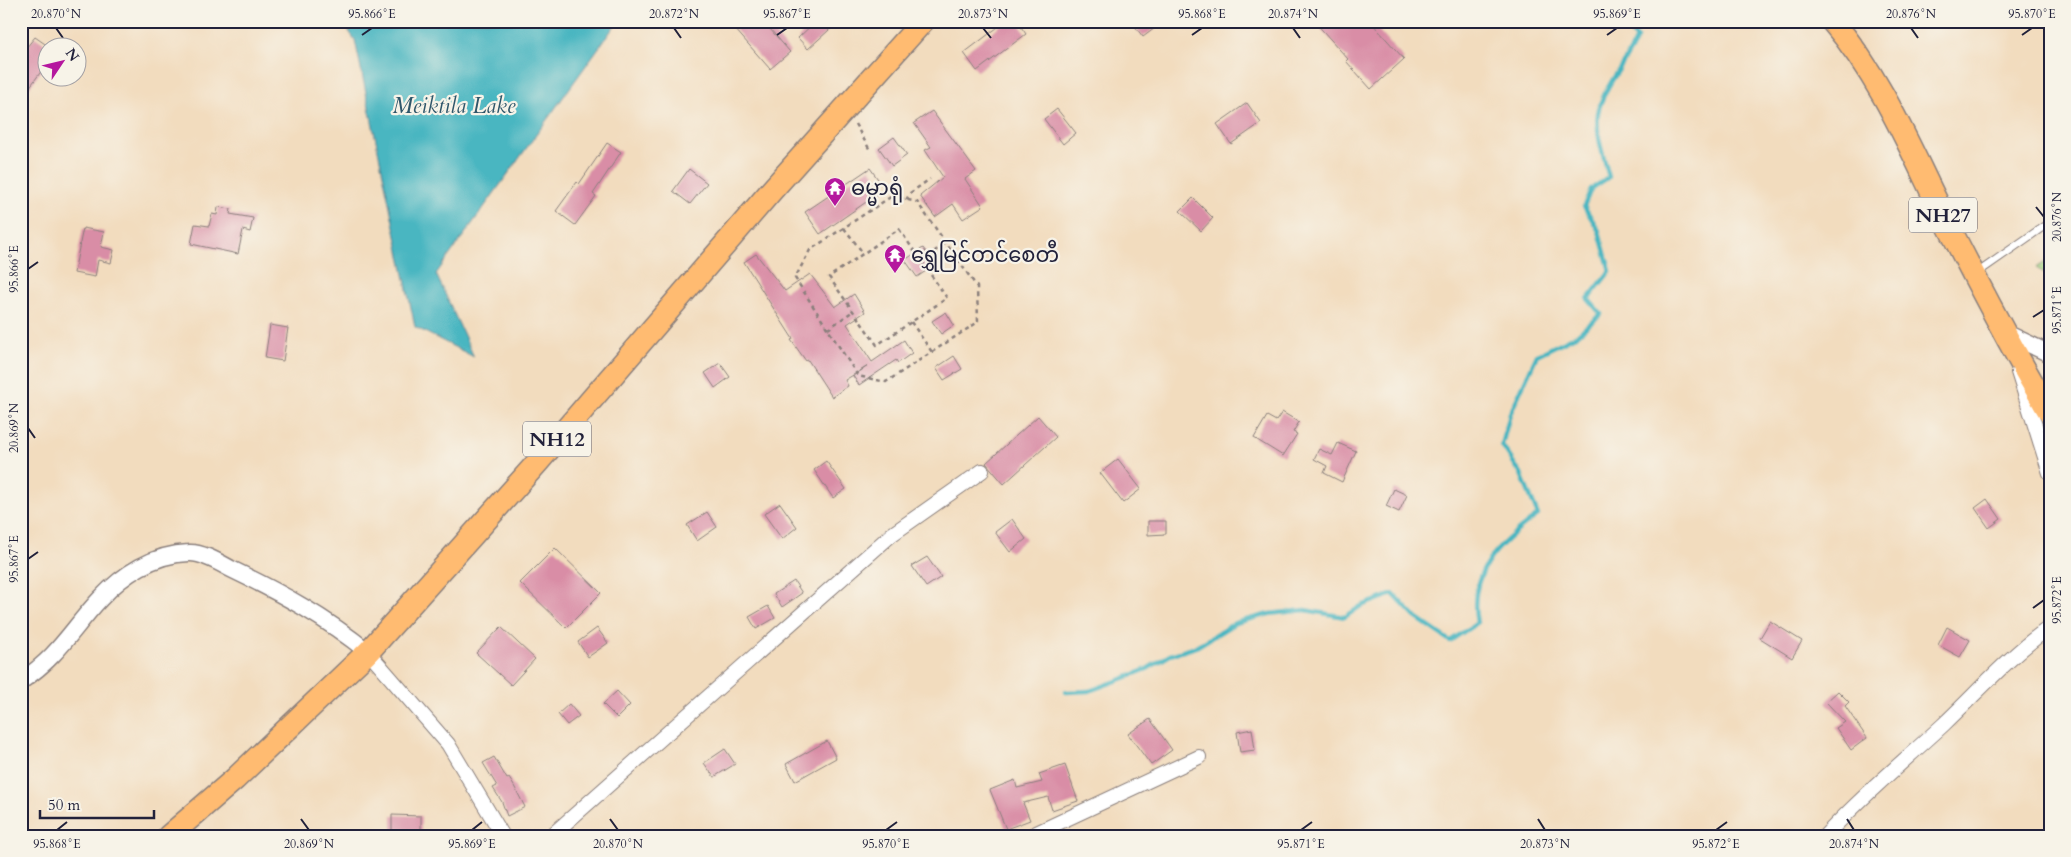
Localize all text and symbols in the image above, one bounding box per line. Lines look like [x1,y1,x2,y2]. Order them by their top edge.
text: 20.870°N [31,6,82,22]
text: 95.866°E [348,6,396,22]
text: 20.872°N [649,6,700,22]
text: 95.867°E [763,6,811,22]
text: 20.873°N [958,6,1009,22]
text: 95.868°E [1178,6,1226,22]
text: 20.874°N [1268,6,1319,22]
text: 95.869°E [1593,6,1641,22]
text: 20.876°N [1886,6,1937,22]
text: 95.870°E [2008,6,2056,22]
north arrow [38,38,88,88]
text: N [61,44,84,65]
water label: Meiktila Lake [393,91,516,121]
place label: ဓမ္မာရုံ [851,174,903,206]
temple icon: ဓမ္မာရုံ [823,176,847,207]
text: 20.876°N [2049,191,2065,242]
road number: NH27 [1909,198,1977,232]
place label: ရွှေမြင်တင်စေတီ [911,239,1059,272]
temple icon: ရွှေမြင်တင်စေတီ [883,243,907,274]
text: 95.866°E [6,245,22,293]
text: 95.871°E [2049,286,2065,334]
text: 20.869°N [6,402,22,453]
road number: NH12 [523,422,591,456]
text: 95.867°E [6,535,22,583]
text: 95.872°E [2049,576,2065,624]
scale bar [40,787,154,819]
text: 50 m [48,795,80,815]
text: 95.868°E [33,836,81,852]
text: 20.869°N [284,836,335,852]
text: 95.869°E [448,836,496,852]
text: 20.870°N [593,836,644,852]
text: 95.870°E [862,836,910,852]
text: 95.871°E [1277,836,1325,852]
text: 20.873°N [1520,836,1571,852]
text: 95.872°E [1692,836,1740,852]
text: 20.874°N [1829,836,1880,852]

